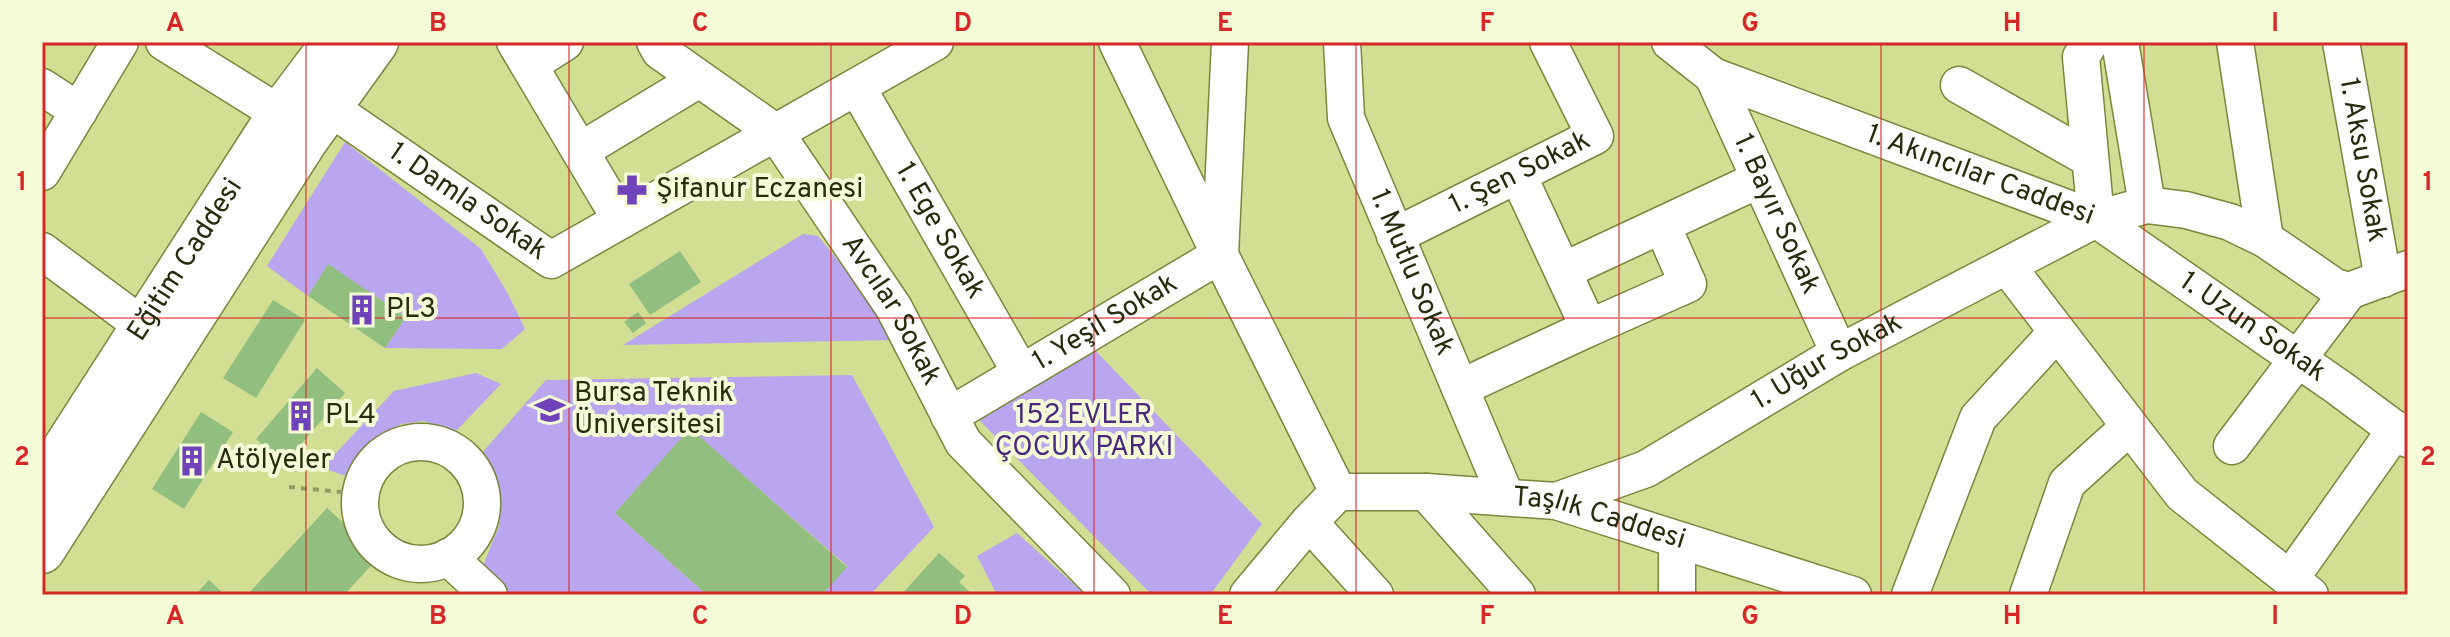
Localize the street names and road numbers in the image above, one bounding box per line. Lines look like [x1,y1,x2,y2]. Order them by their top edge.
street label: 1. Aksu Sokak [2330,75,2394,245]
street label: 1. Akıncılar Caddesi [1861,117,2099,235]
street label: 1. Şen Sokak [1444,123,1597,224]
street label: 1. Bayır Sokak [1724,129,1828,300]
street label: 1. Damla Sokak [381,135,554,270]
street label: 1. Ege Sokak [886,156,993,306]
street label: Eğitim Caddesi [120,172,252,348]
street label: 1. Mutlu Sokak [1360,184,1462,361]
street label: Avcılar Sokak [832,229,949,392]
street label: 1. Uzun Sokak [2172,264,2333,391]
street label: 1. Yeşil Sokak [1027,266,1184,380]
street label: 1. Uğur Sokak [1745,305,1909,419]
street label: Taşlık Caddesi [1511,480,1690,559]

